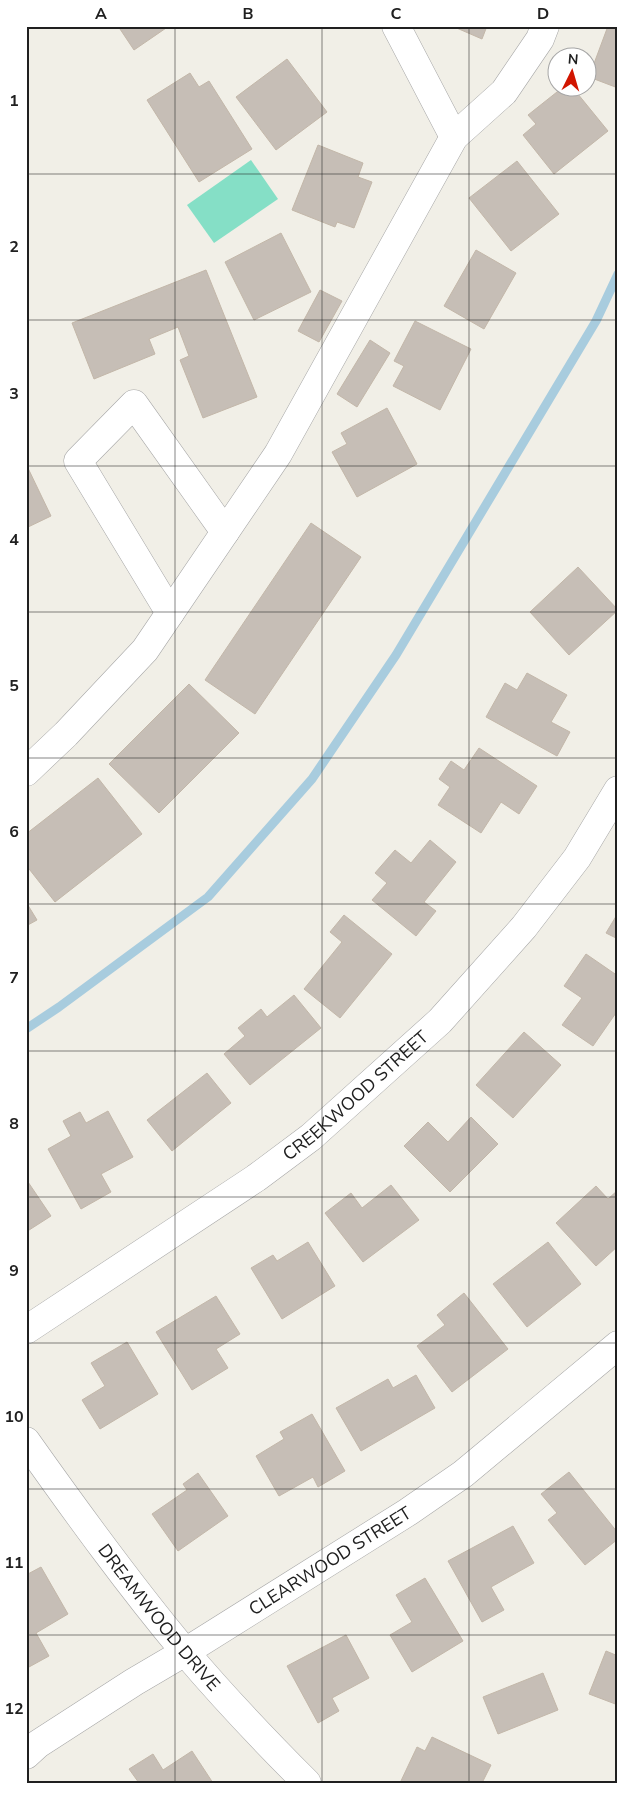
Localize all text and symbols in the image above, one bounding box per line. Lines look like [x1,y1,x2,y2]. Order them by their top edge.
text: A [95,3,107,25]
text: B [242,3,254,25]
text: C [391,3,402,25]
text: D [537,3,549,25]
north arrow [546,48,596,98]
text: N [567,50,579,69]
text: 1 [9,90,19,112]
text: 2 [9,236,19,258]
text: 3 [9,383,19,405]
text: 4 [9,529,19,551]
text: 5 [9,675,19,697]
text: 6 [9,821,19,843]
text: 7 [9,967,19,989]
street label: CREEKWOOD STREET [278,1025,434,1166]
text: 8 [9,1113,19,1135]
text: 9 [9,1260,19,1282]
text: 10 [4,1406,24,1428]
street label: CLEARWOOD STREET [244,1501,416,1621]
street label: DREAMWOOD DRIVE [92,1539,225,1696]
text: 11 [4,1552,24,1574]
text: 12 [4,1698,24,1720]

